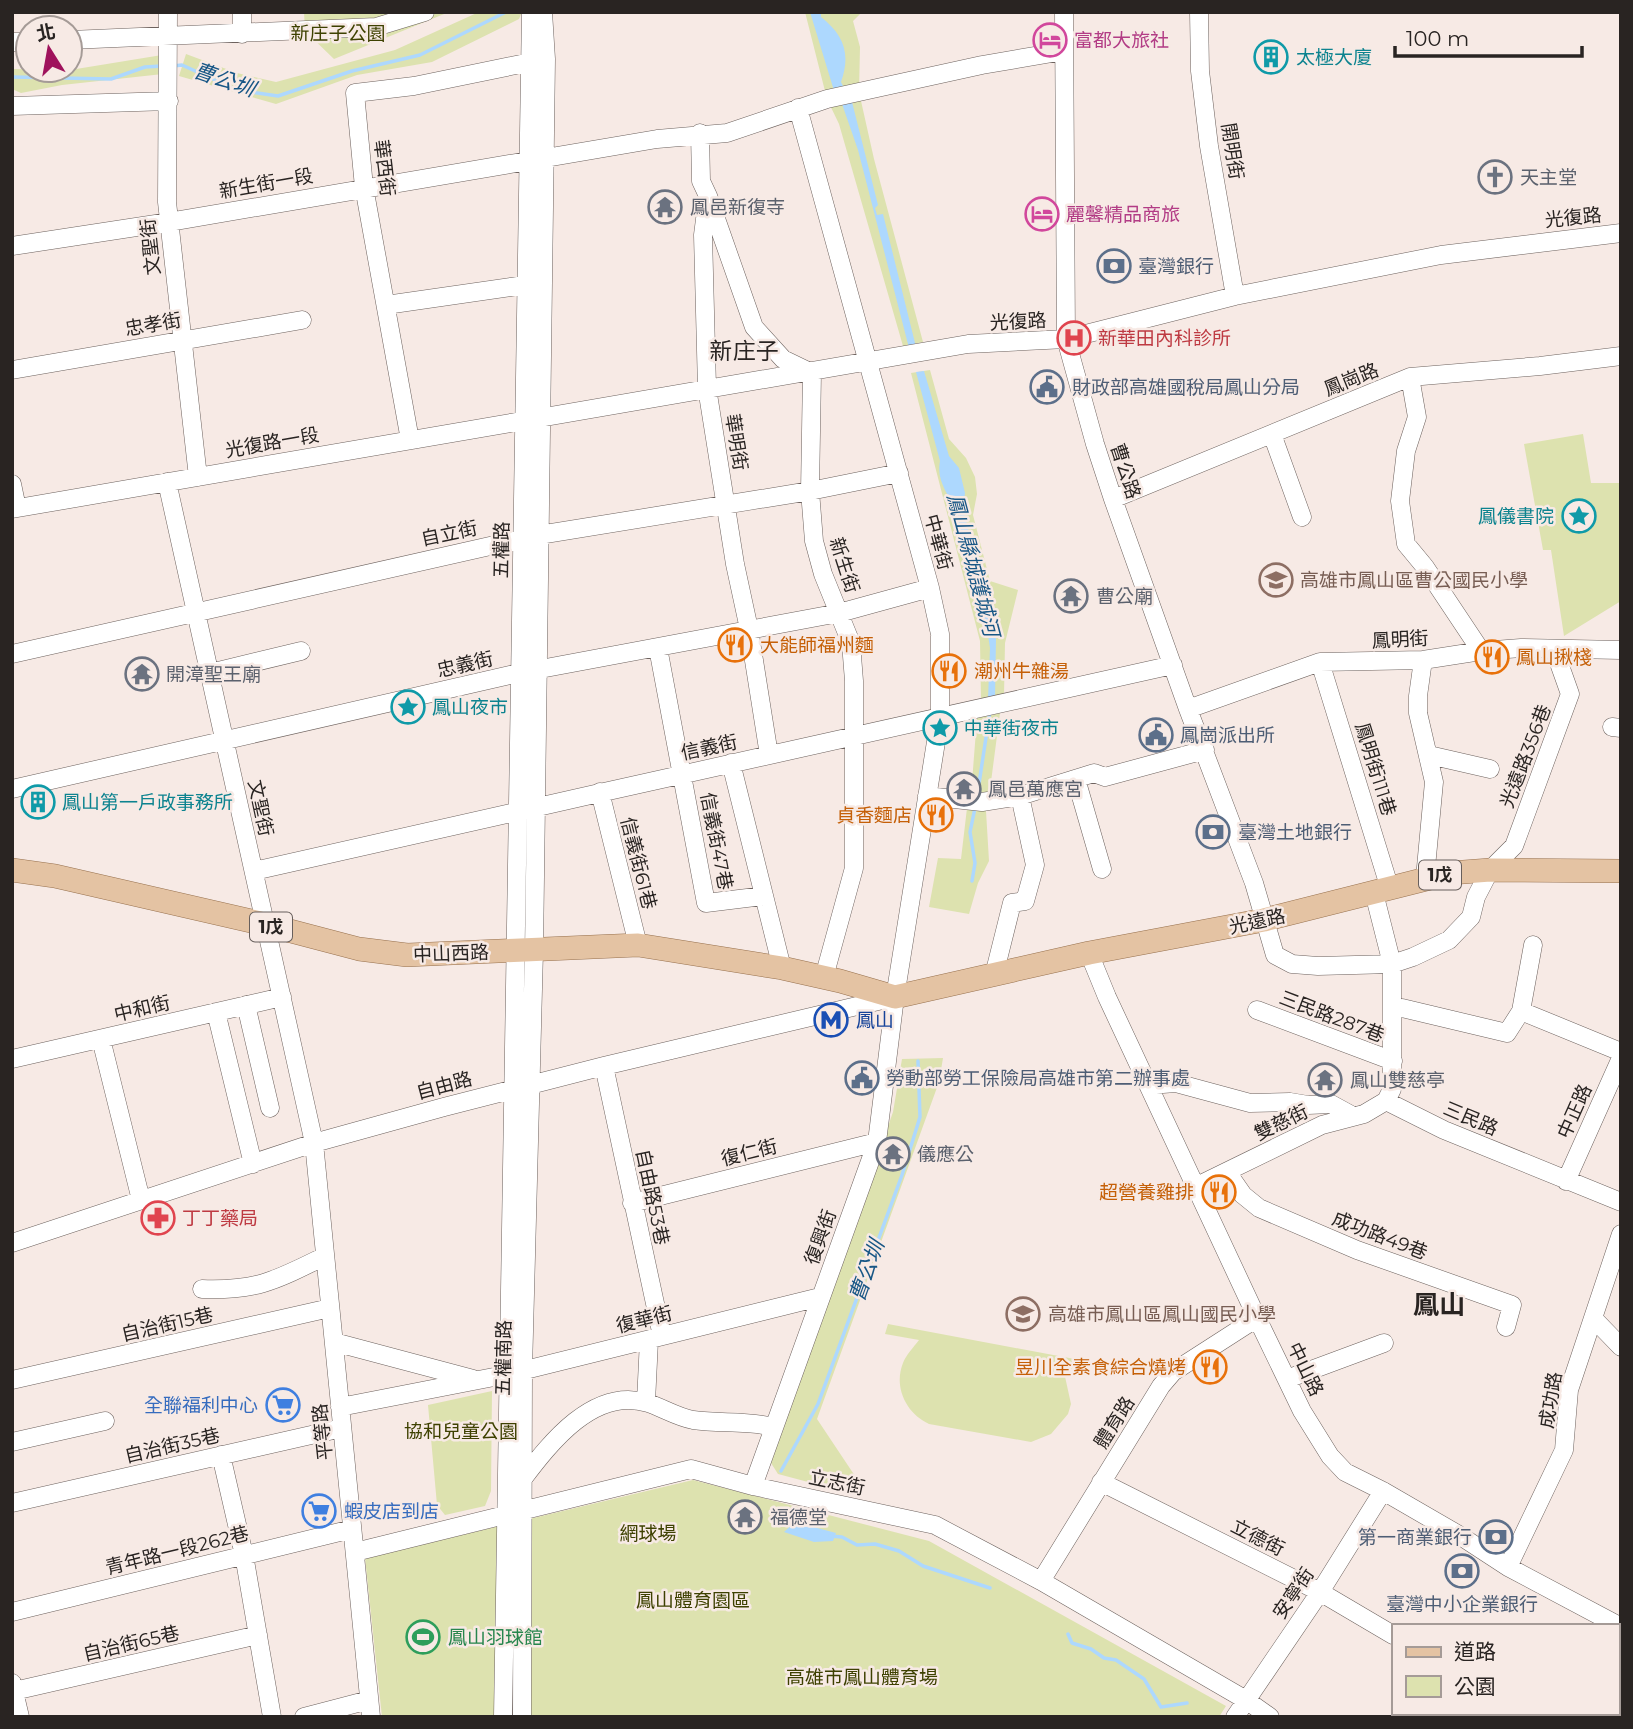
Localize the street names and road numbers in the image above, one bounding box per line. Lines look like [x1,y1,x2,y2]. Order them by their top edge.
street label: 開明街 [1217,121,1248,181]
street label: 華西街 [370,138,399,198]
street label: 新生街一段 [217,164,315,203]
street label: 光復路 [1543,203,1603,232]
street label: 文聖街 [136,217,165,277]
street label: 忠孝街 [123,308,183,341]
street label: 光復路 [989,309,1047,334]
street label: 鳳崗路 [1320,358,1382,401]
street label: 華明街 [721,412,752,472]
street label: 光復路一段 [223,423,321,462]
street label: 曹公路 [1106,440,1145,502]
street label: 中華街 [920,512,957,573]
street label: 自立街 [419,516,479,551]
street label: 五權路 [490,521,513,579]
street label: 新生街 [825,534,864,596]
street label: 鳳明街 [1371,627,1429,652]
street label: 忠義街 [435,647,495,682]
street label: 光遠路356巷 [1495,701,1556,811]
street label: 鳳明街111巷 [1350,720,1401,819]
street label: 信義街 [679,730,739,765]
street label: 文聖街 [243,778,278,838]
street label: 信義街47巷 [696,790,737,892]
street label: 信義街61巷 [616,815,661,912]
road number: 1戊 [1419,860,1461,890]
street label: 光遠路 [1227,904,1287,939]
road number: 1戊 [250,912,292,942]
street label: 中山西路 [413,941,489,966]
street label: 三民路287巷 [1276,986,1387,1047]
street label: 中和街 [112,991,172,1026]
street label: 自由路 [414,1067,475,1104]
street label: 中正路 [1552,1080,1597,1142]
street label: 三民路 [1440,1097,1502,1140]
street label: 雙慈街 [1251,1100,1312,1145]
street label: 復仁街 [719,1134,780,1171]
street label: 自由路53巷 [631,1147,674,1247]
street label: 復興街 [800,1206,841,1268]
street label: 成功路49巷 [1329,1207,1431,1264]
street label: 復華街 [614,1301,675,1338]
street label: 自治街15巷 [119,1303,215,1346]
street label: 五權南路 [491,1320,516,1396]
street label: 中山路 [1283,1339,1328,1400]
street label: 成功路 [1535,1370,1566,1430]
street label: 體育路 [1090,1392,1139,1453]
street label: 平等路 [308,1402,337,1462]
street label: 自治街35巷 [122,1423,222,1468]
street label: 立志街 [807,1465,867,1500]
street label: 立德街 [1227,1514,1288,1561]
street label: 青年路一段262巷 [103,1522,251,1579]
street label: 安寧街 [1268,1563,1319,1623]
street label: 自治街65巷 [81,1621,182,1666]

